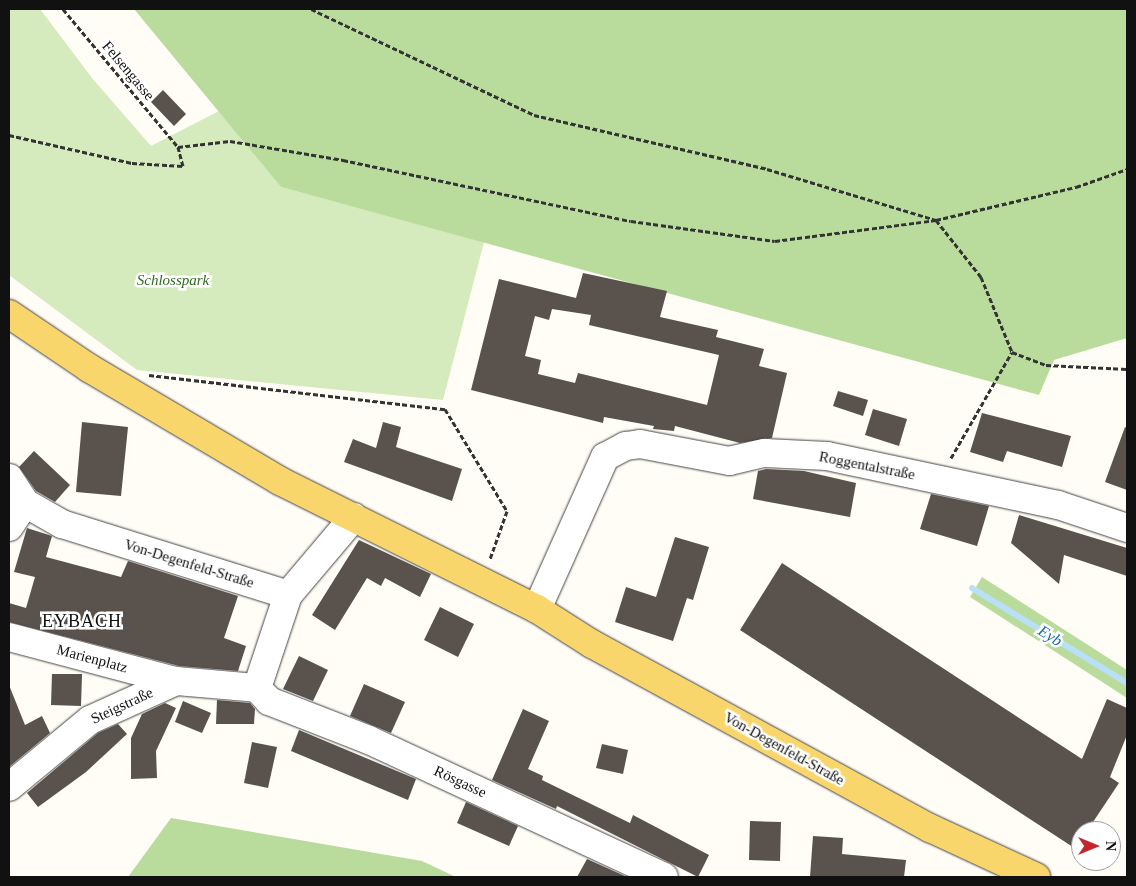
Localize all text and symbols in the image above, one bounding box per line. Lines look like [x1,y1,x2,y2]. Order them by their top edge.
street label: Felsengasse [98,38,158,104]
park label: Schlosspark [137,272,209,290]
street label: Roggentalstraße [817,448,917,484]
street label: Von-Degenfeld-Straße [122,536,256,592]
district label: EYBACH [41,610,123,632]
water label: Eyb [1034,621,1066,651]
street label: Marienplatz [55,641,129,677]
street label: Steigstraße [88,684,156,728]
street label: Von-Degenfeld-Straße [721,708,847,790]
street label: Rösgasse [431,762,489,802]
north arrow [1071,821,1121,871]
text: N [1103,841,1118,851]

